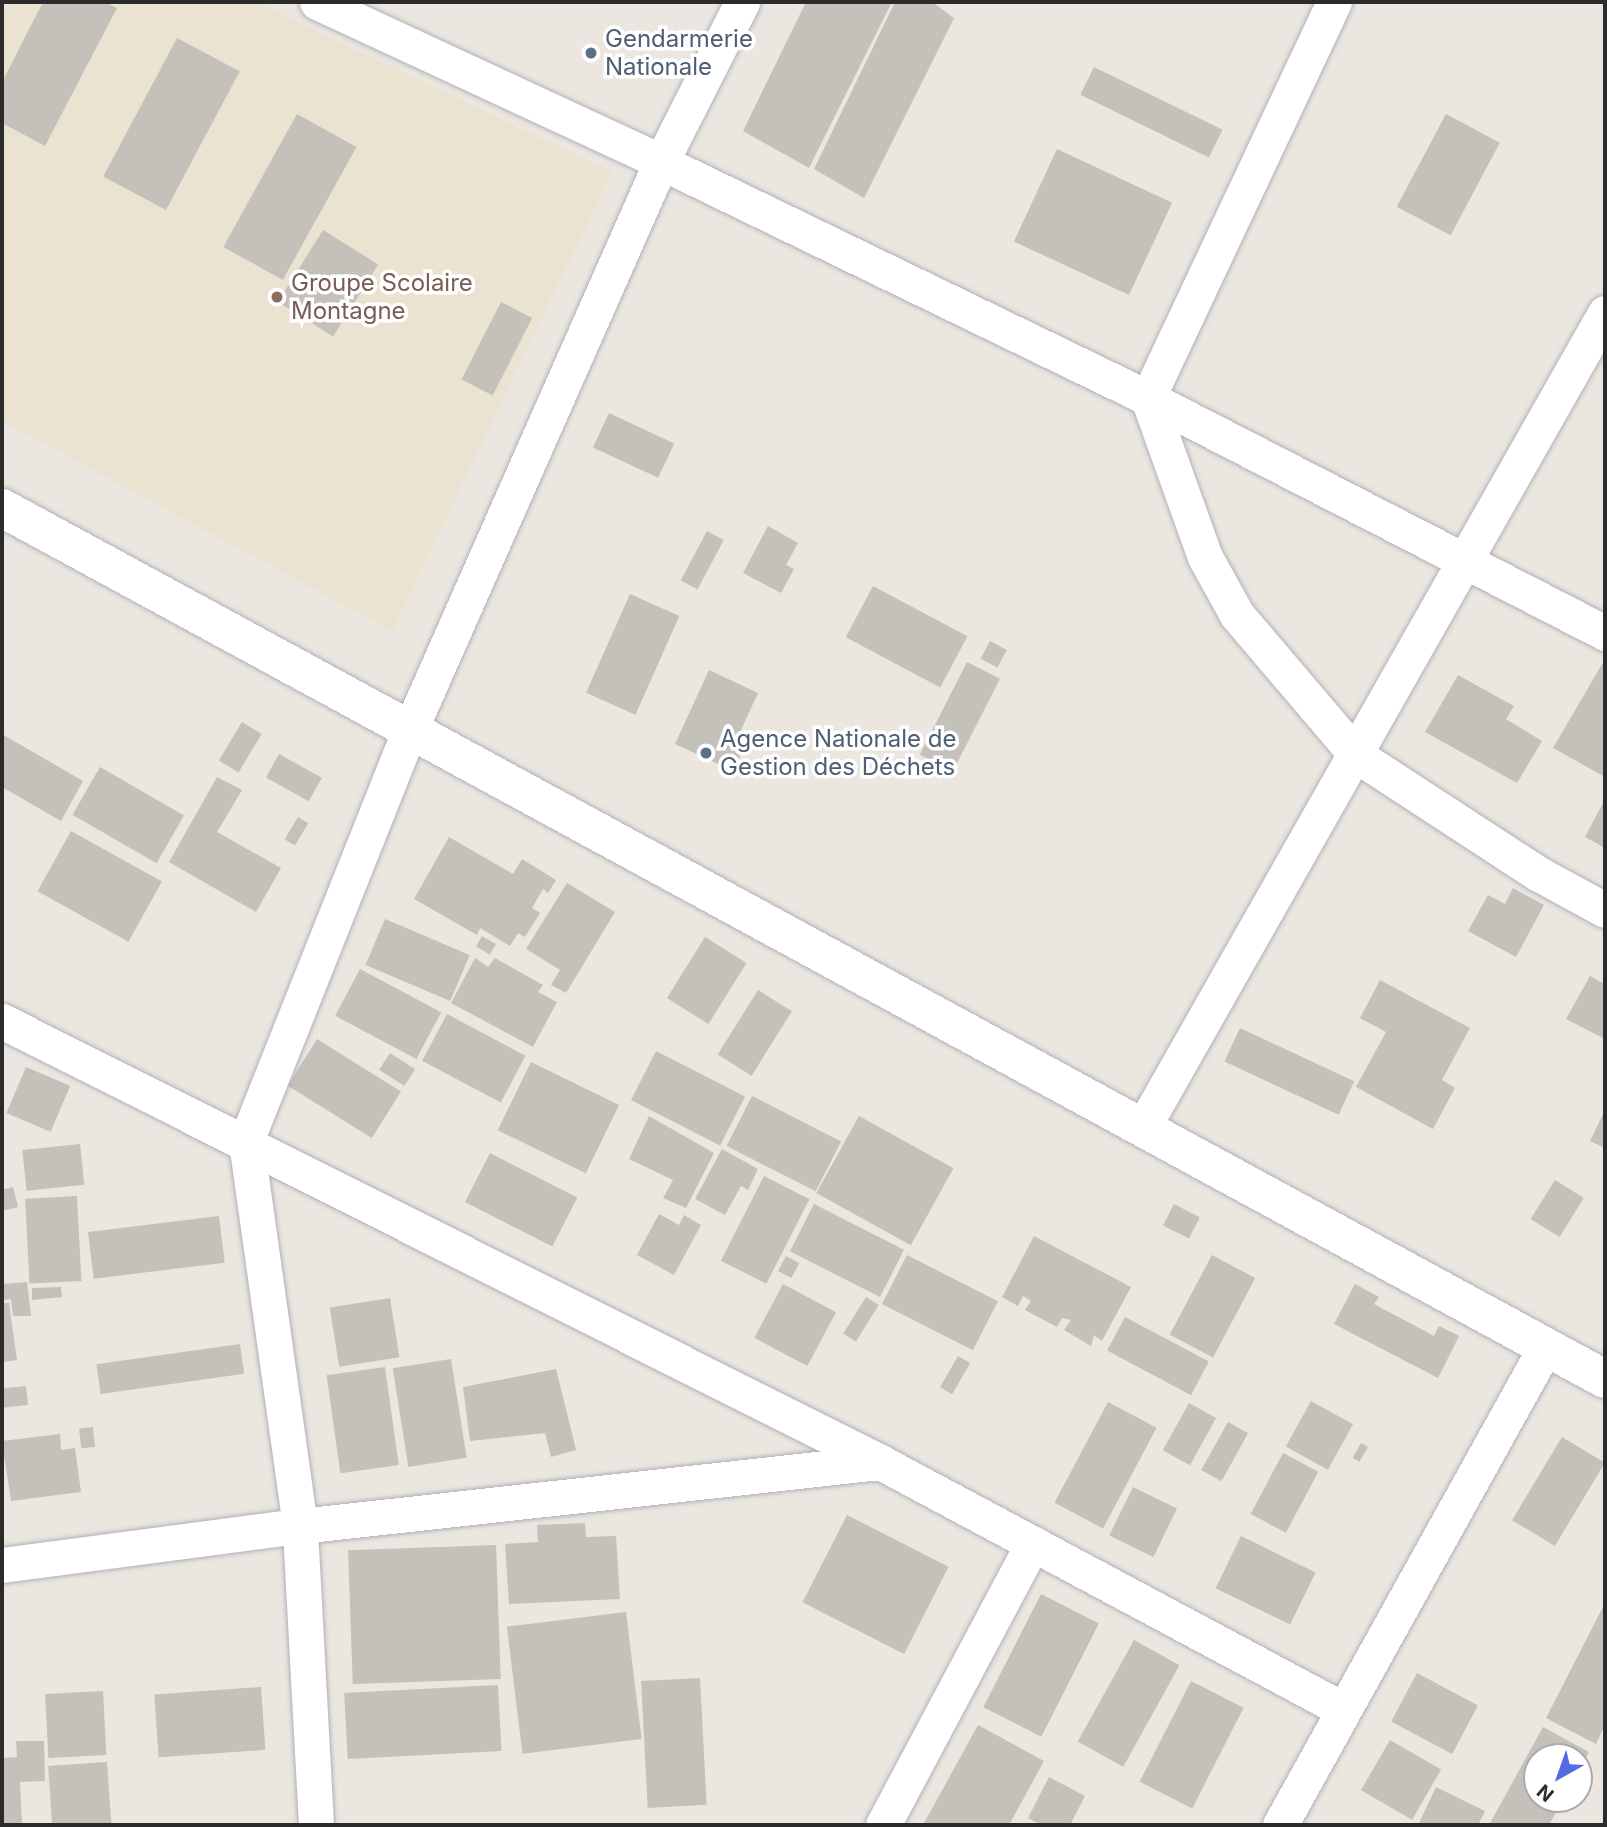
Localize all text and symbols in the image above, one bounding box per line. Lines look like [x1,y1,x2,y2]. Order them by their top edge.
place label: Gendarmerie Nationale [605,25,753,81]
marker: Gendarmerie Nationale [583,45,599,61]
place label: Groupe Scolaire Montagne [291,269,473,325]
marker: Groupe Scolaire Montagne [269,289,285,305]
place label: Agence Nationale de Gestion des Déchets [720,725,956,781]
marker: Agence Nationale de Gestion des Déchets [698,745,714,761]
north arrow [1523,1743,1593,1813]
text: N [1533,1779,1558,1806]

